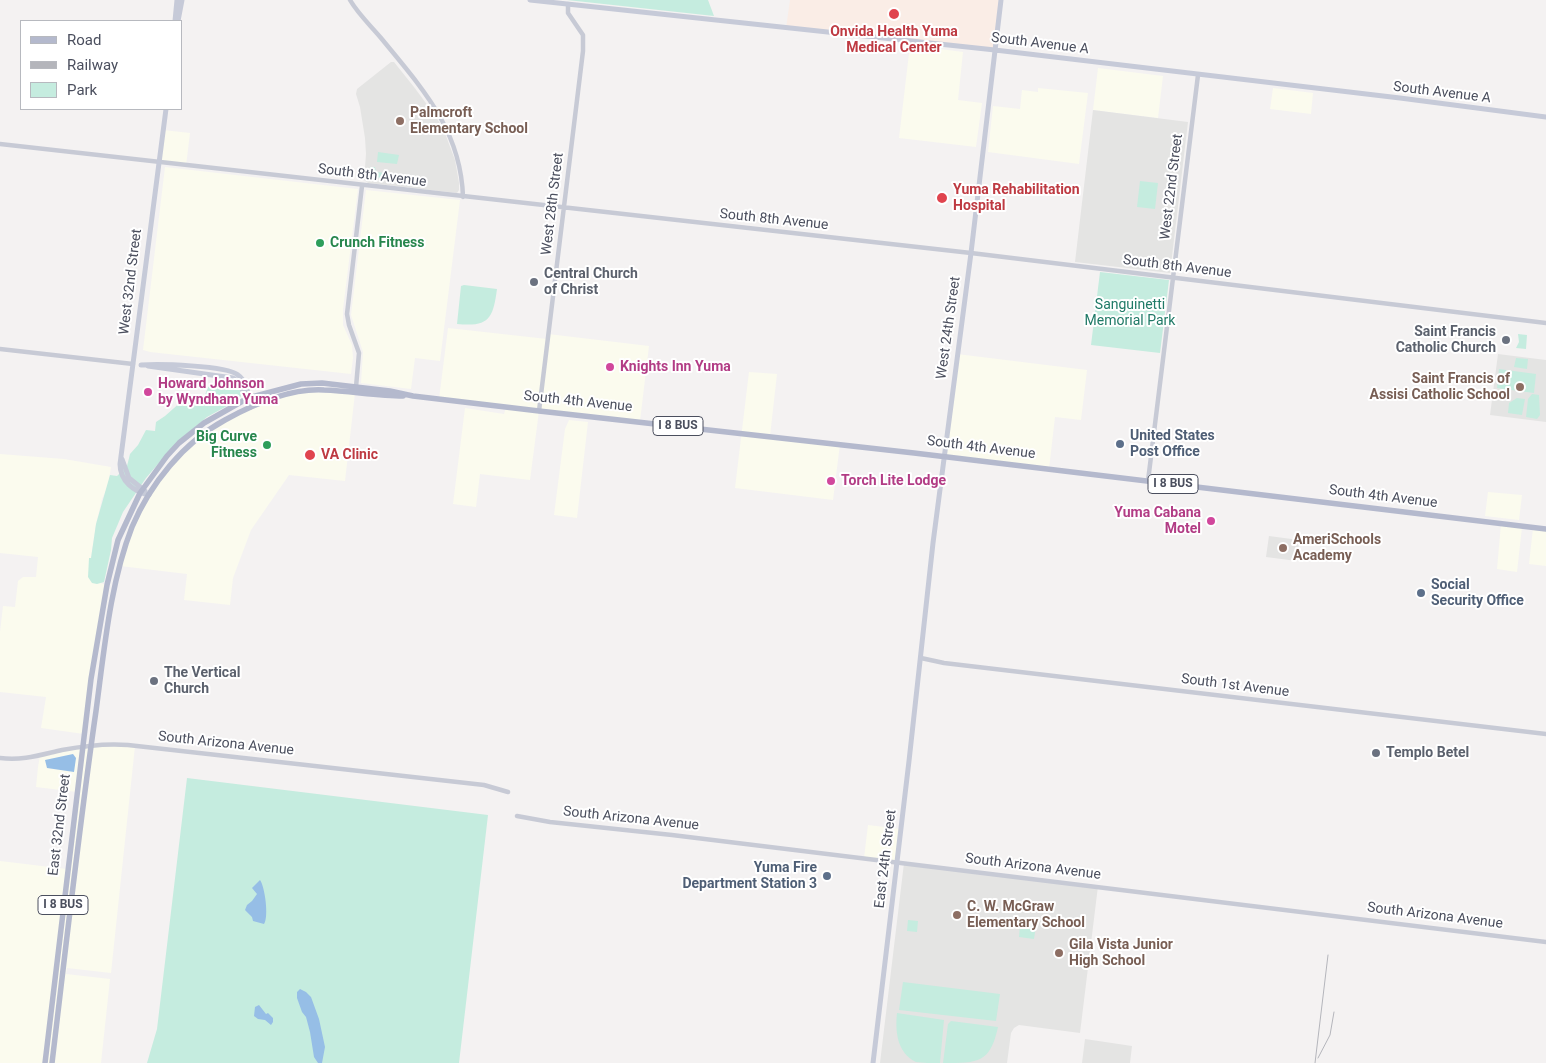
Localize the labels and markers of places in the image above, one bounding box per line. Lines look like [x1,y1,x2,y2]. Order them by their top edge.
marker: Onvida Health Yuma Medical Center [887,7,901,21]
place label: Onvida Health Yuma Medical Center [830,24,958,56]
place label: Palmcroft Elementary School [410,105,528,138]
marker: Palmcroft Elementary School [394,115,406,127]
place label: Yuma Rehabilitation Hospital [953,182,1080,214]
marker: Yuma Rehabilitation Hospital [935,191,949,205]
place label: Crunch Fitness [330,235,425,251]
marker: Crunch Fitness [314,237,326,249]
place label: Central Church of Christ [544,266,638,298]
marker: Central Church of Christ [528,276,540,288]
place label: Saint Francis Catholic Church [1396,324,1496,357]
marker: Saint Francis Catholic Church [1500,334,1512,346]
place label: Knights Inn Yuma [620,359,731,375]
marker: Knights Inn Yuma [604,361,616,373]
place label: Saint Francis of Assisi Catholic School [1370,371,1510,404]
place label: Howard Johnson by Wyndham Yuma [158,376,278,408]
marker: Saint Francis of Assisi Catholic School [1514,381,1526,393]
marker: Howard Johnson by Wyndham Yuma [142,386,154,398]
place label: United States Post Office [1130,428,1215,461]
place label: Big Curve Fitness [196,429,257,462]
marker: United States Post Office [1114,438,1126,450]
marker: Big Curve Fitness [261,439,273,451]
place label: VA Clinic [321,447,378,463]
marker: VA Clinic [303,448,317,462]
place label: Torch Lite Lodge [841,473,946,489]
marker: Torch Lite Lodge [825,475,837,487]
place label: Yuma Cabana Motel [1114,505,1201,538]
marker: Yuma Cabana Motel [1205,515,1217,527]
place label: AmeriSchools Academy [1293,532,1381,564]
marker: AmeriSchools Academy [1277,542,1289,554]
place label: Social Security Office [1431,577,1524,610]
marker: Social Security Office [1415,587,1427,599]
place label: The Vertical Church [164,665,240,698]
marker: The Vertical Church [148,675,160,687]
place label: Templo Betel [1386,745,1469,761]
marker: Templo Betel [1370,747,1382,759]
place label: Yuma Fire Department Station 3 [682,860,817,892]
marker: Yuma Fire Department Station 3 [821,870,833,882]
place label: C. W. McGraw Elementary School [967,899,1085,932]
marker: C. W. McGraw Elementary School [951,909,963,921]
place label: Gila Vista Junior High School [1069,937,1173,970]
marker: Gila Vista Junior High School [1053,947,1065,959]

